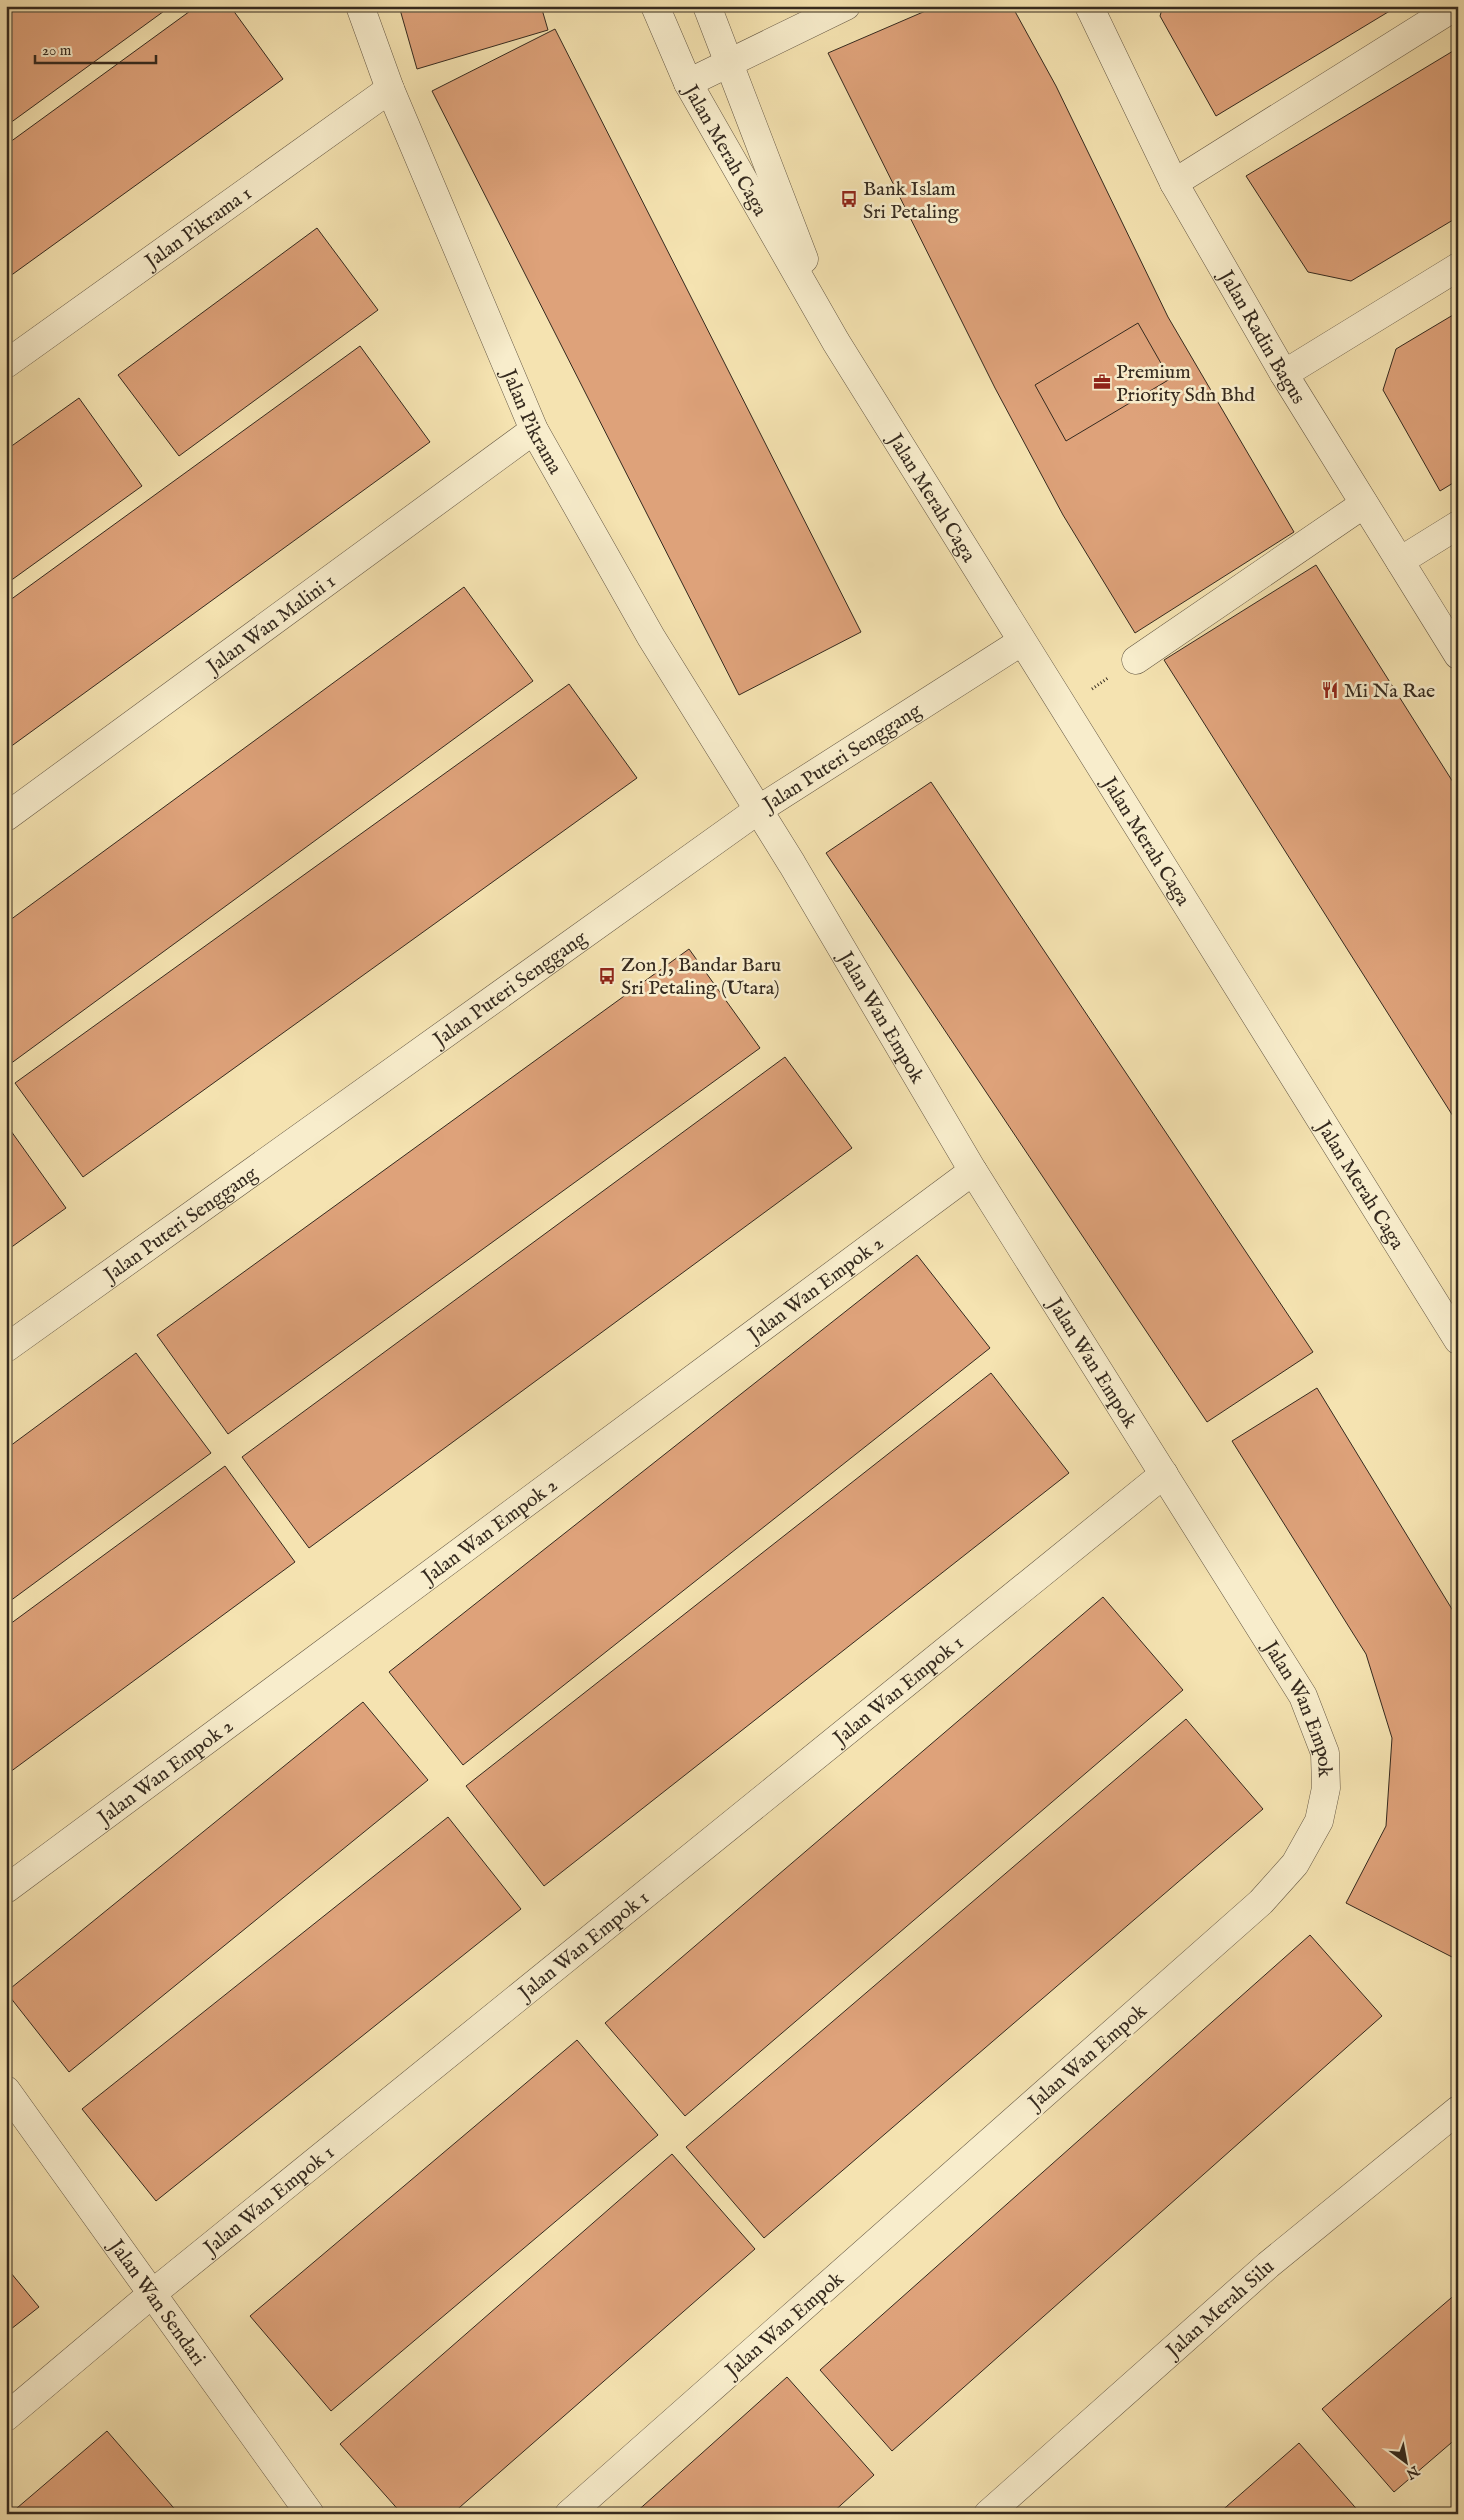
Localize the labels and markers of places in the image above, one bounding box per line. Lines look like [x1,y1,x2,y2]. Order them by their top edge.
place label: Bank Islam Sri Petaling [863,177,960,225]
bus stop icon: Bank Islam Sri Petaling [839,189,859,209]
place label: Premium Priority Sdn Bhd [1116,360,1255,408]
office icon: Premium Priority Sdn Bhd [1092,372,1112,392]
place label: Mi Na Rae [1344,679,1435,704]
restaurant icon: Mi Na Rae [1320,680,1340,700]
place label: Zon J, Bandar Baru Sri Petaling (Utara) [621,953,781,1001]
bus stop icon: Zon J, Bandar Baru Sri Petaling (Utara) [597,966,617,986]

